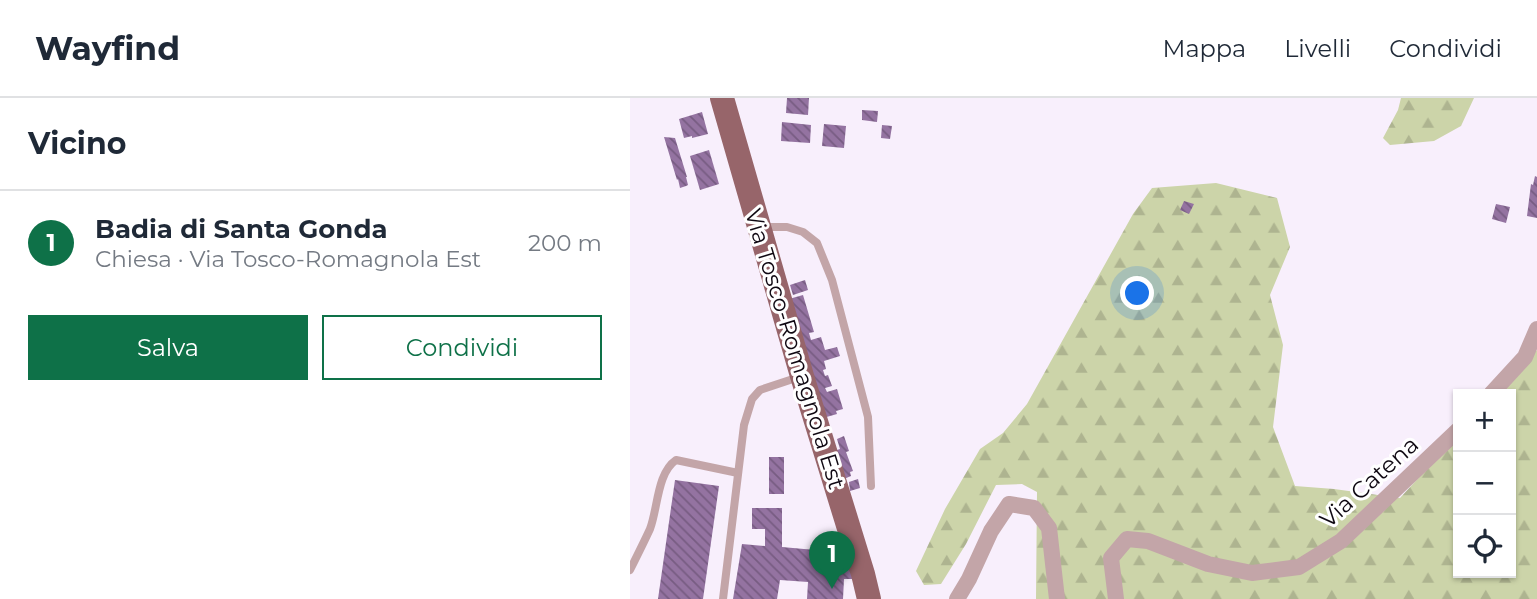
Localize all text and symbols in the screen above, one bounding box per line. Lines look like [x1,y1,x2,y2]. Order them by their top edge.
text: Wayfind [35,28,180,68]
text: Mappa [1163,34,1246,63]
text: Livelli [1284,34,1351,63]
text: Condividi [1389,34,1502,63]
text: Vicino [28,125,126,162]
street label: Via Tosco-Romagnola Est [739,206,851,492]
text: Badia di Santa Gonda [95,213,387,245]
text: 1 [46,229,56,257]
text: 200 m [528,229,602,257]
text: Chiesa · Via Tosco-Romagnola Est [95,245,481,273]
your location [1120,276,1154,310]
button: Salva [28,315,308,380]
button: Condividi [322,315,602,380]
map controls [1453,389,1516,578]
button: + [1453,389,1516,452]
street label: Via Catena [1314,430,1424,534]
button: − [1453,452,1516,515]
button: locate [1453,515,1516,578]
pin: 1 [809,531,855,589]

